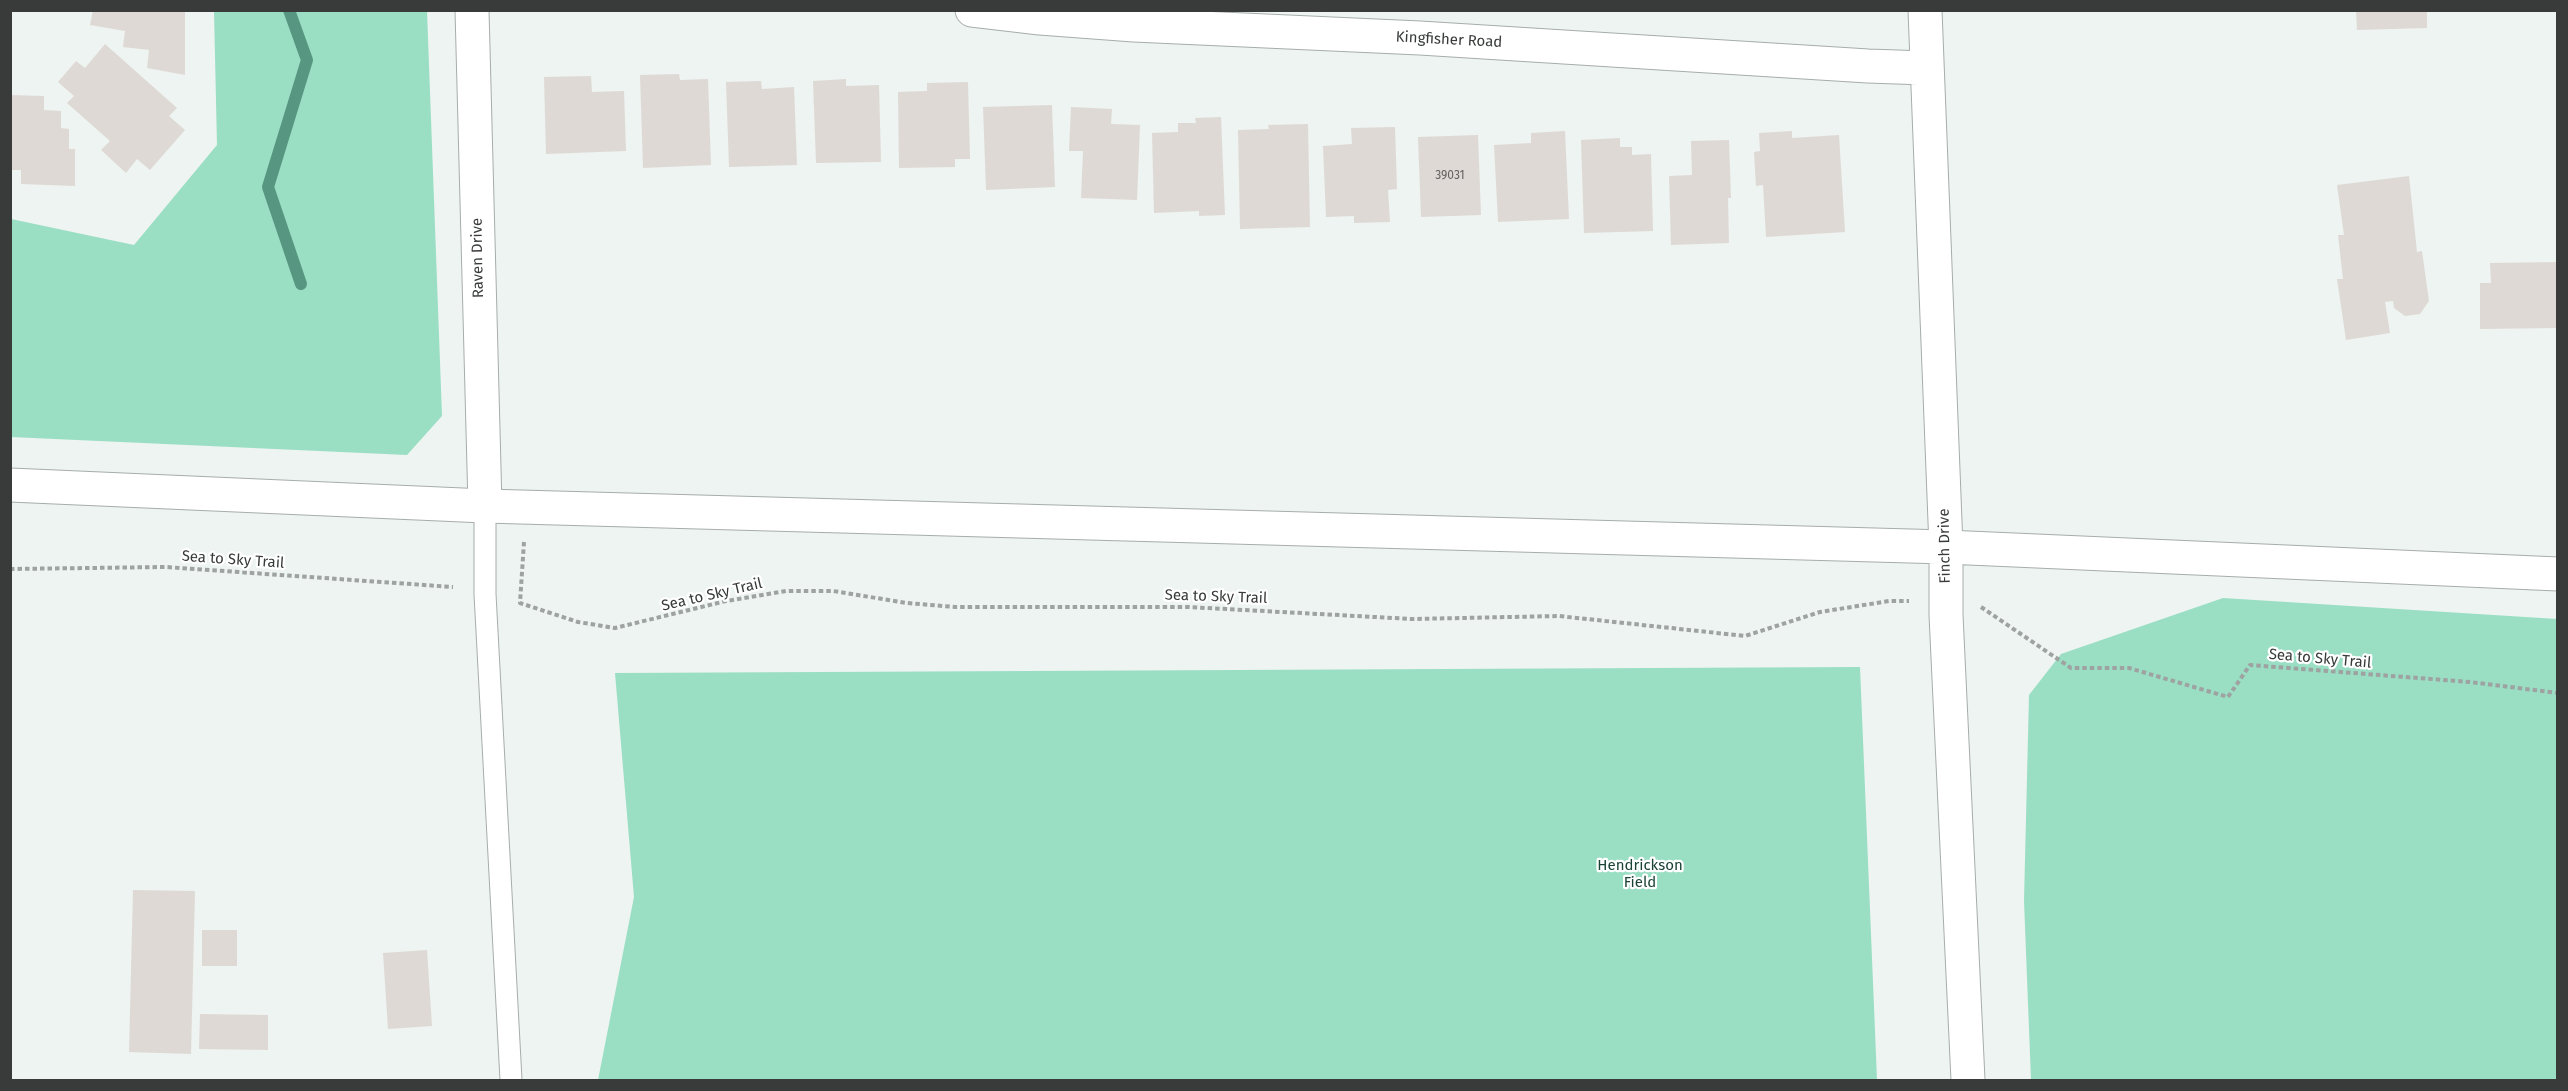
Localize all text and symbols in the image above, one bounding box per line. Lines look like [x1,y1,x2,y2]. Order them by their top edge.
street label: Kingfisher Road [1395,28,1503,52]
house number: 39031 [1435,169,1465,183]
street label: Raven Drive [468,218,488,298]
street label: Finch Drive [1935,508,1955,584]
street label: Sea to Sky Trail [181,547,285,573]
street label: Sea to Sky Trail [660,575,764,615]
street label: Sea to Sky Trail [1164,586,1268,608]
street label: Sea to Sky Trail [2268,646,2372,672]
park label: Hendrickson Field [1597,857,1683,892]

